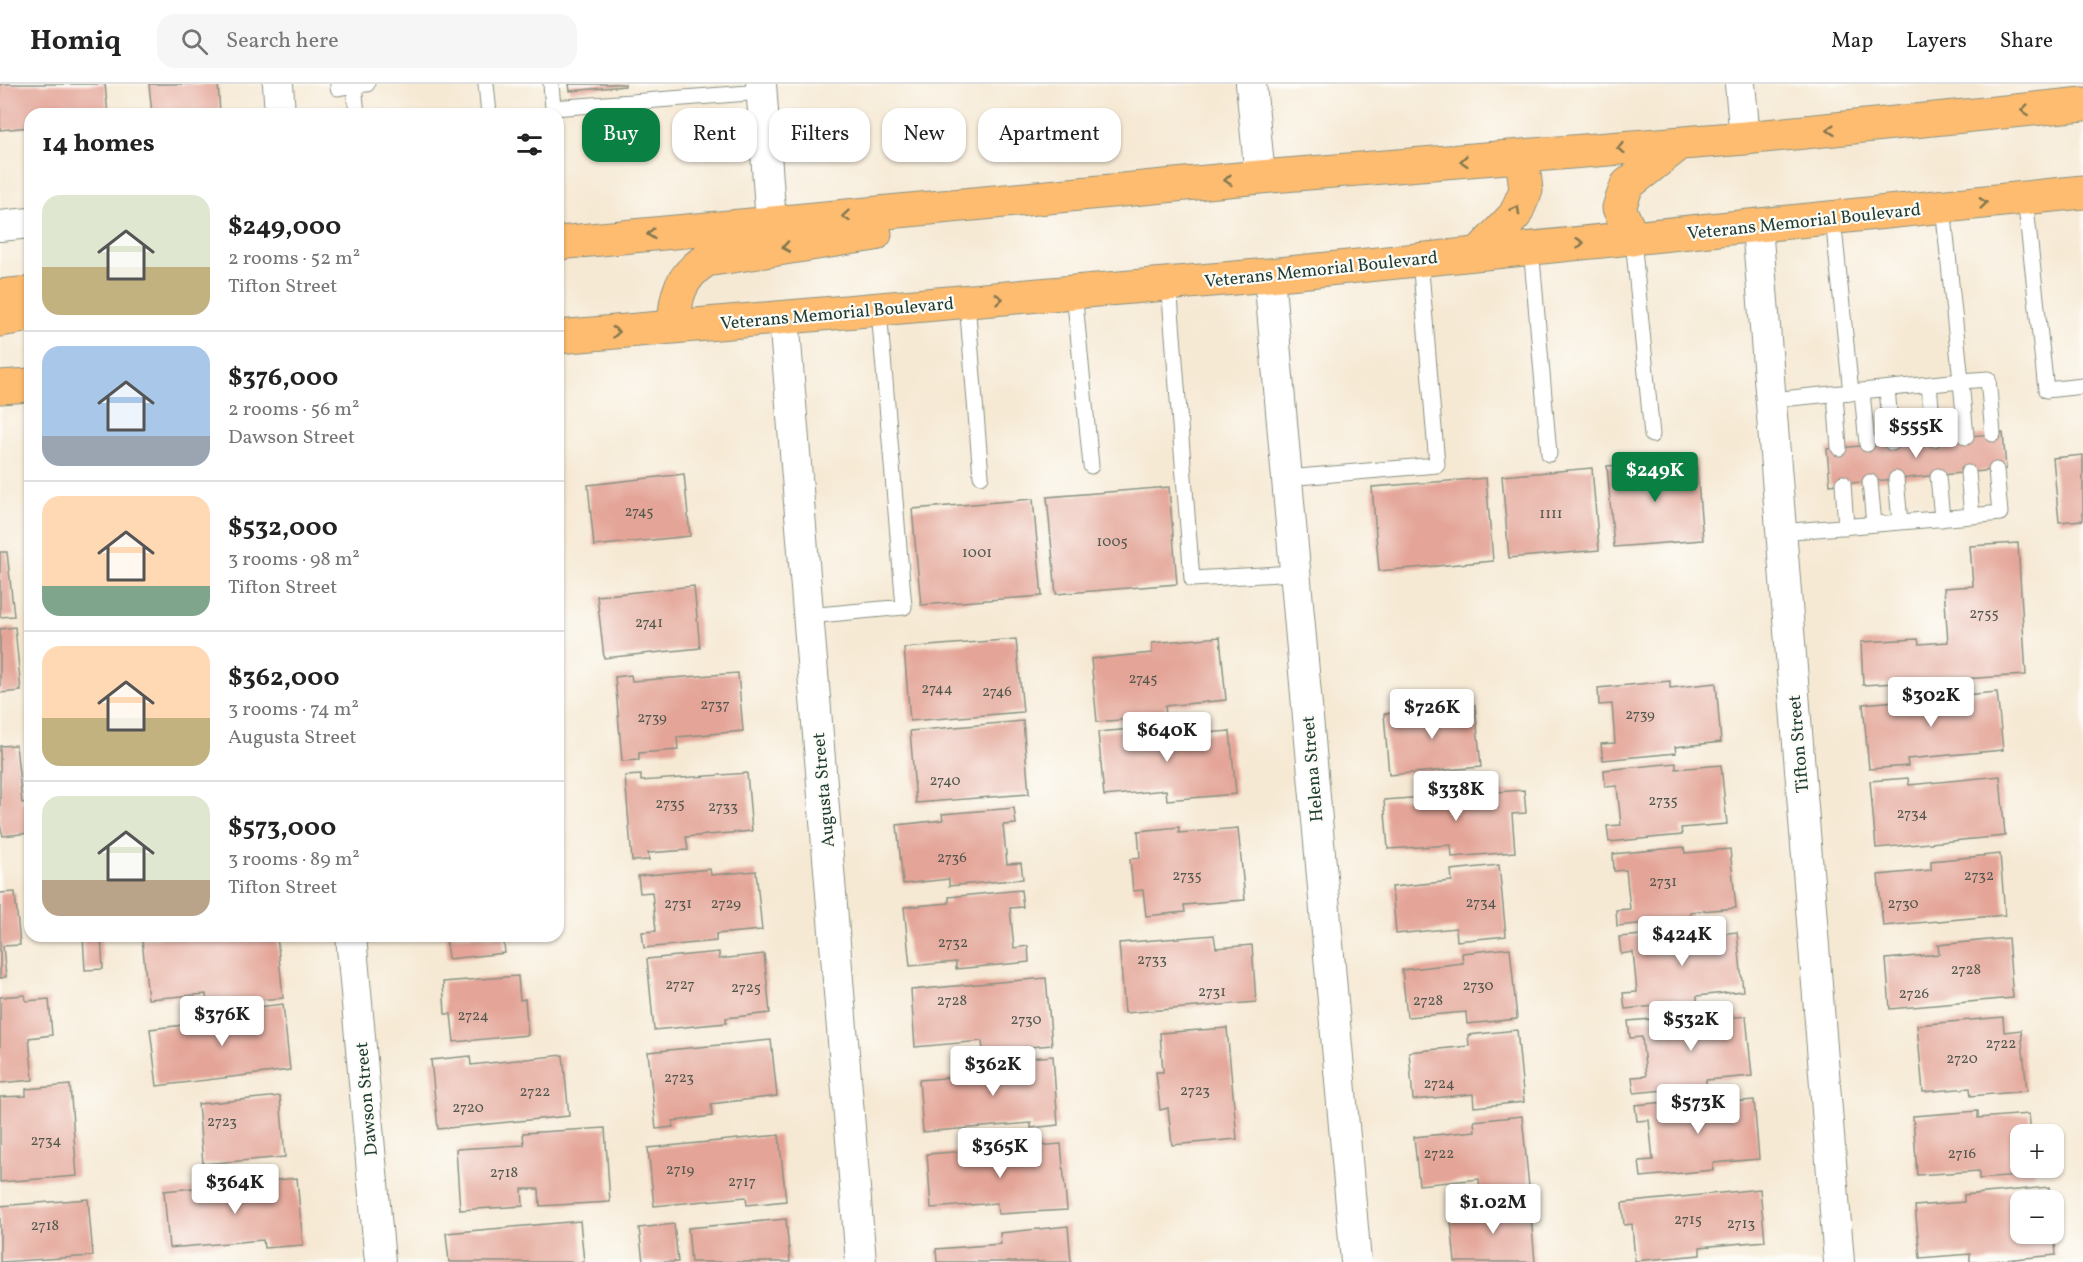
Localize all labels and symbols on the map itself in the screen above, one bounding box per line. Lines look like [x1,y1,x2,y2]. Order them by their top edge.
one-way arrow [2020,103,2029,116]
one-way arrow [1826,123,1835,135]
one-way arrow [1617,142,1626,155]
one-way arrow [1460,154,1469,167]
one-way arrow [1223,173,1232,186]
one-way arrow [1978,197,1987,210]
street label: Veterans Memorial Boulevard [1686,198,1922,247]
one-way arrow [1509,206,1520,216]
one-way arrow [841,209,850,222]
one-way arrow [647,227,656,240]
one-way arrow [1575,237,1584,250]
one-way arrow [781,240,791,253]
street label: Veterans Memorial Boulevard [1203,246,1439,295]
street label: Veterans Memorial Boulevard [719,292,955,337]
one-way arrow [994,293,1003,306]
one-way arrow [612,326,621,339]
pin: $555K [1874,408,1958,459]
pin: $249K [1613,452,1697,503]
house number: 2745 [624,502,654,523]
house number: 1111 [1539,504,1563,525]
house number: 1005 [1096,532,1128,553]
house number: 1001 [962,543,992,564]
house number: 2755 [1969,604,1999,625]
house number: 2741 [635,613,663,634]
house number: 2745 [1128,669,1158,690]
pin: $302K [1889,677,1973,728]
house number: 2744 [921,679,953,700]
house number: 2746 [982,682,1012,703]
pin: $726K [1390,689,1474,740]
street label: Tifton Street [1783,694,1816,794]
house number: 2737 [700,695,730,716]
house number: 2739 [1625,705,1655,726]
house number: 2739 [637,708,667,729]
pin: $640K [1125,712,1209,763]
street label: Helena Street [1296,715,1331,823]
street label: Augusta Street [807,731,842,849]
house number: 2740 [929,771,961,792]
pin: $338K [1414,771,1498,822]
house number: 2735 [1648,791,1678,812]
house number: 2735 [655,794,685,815]
house number: 2733 [708,797,738,818]
house number: 2734 [1896,804,1928,825]
house number: 2736 [937,848,967,869]
house number: 2735 [1172,866,1202,887]
house number: 2732 [1964,866,1994,887]
house number: 2731 [1649,872,1677,893]
house number: 2734 [1465,893,1497,914]
house number: 2731 [664,894,692,915]
house number: 2729 [711,894,741,915]
house number: 2730 [1888,894,1918,915]
pin: $424K [1640,916,1724,967]
house number: 2732 [938,933,968,954]
house number: 2733 [1137,950,1167,971]
house number: 2728 [1951,960,1981,981]
house number: 2727 [665,975,695,996]
house number: 2730 [1463,976,1493,997]
house number: 2725 [731,978,761,999]
house number: 2731 [1198,982,1226,1003]
house number: 2726 [1899,984,1929,1005]
house number: 2728 [937,991,967,1012]
house number: 2728 [1413,991,1443,1012]
pin: $376K [180,996,264,1047]
pin: $532K [1649,1001,1733,1052]
house number: 2724 [457,1006,489,1027]
house number: 2730 [1011,1010,1041,1031]
house number: 2722 [1986,1034,2016,1055]
street label: Dawson Street [350,1041,385,1157]
pin: $362K [951,1046,1035,1097]
house number: 2720 [1946,1049,1978,1070]
house number: 2723 [664,1068,694,1089]
house number: 2724 [1423,1074,1455,1095]
house number: 2723 [1180,1081,1210,1102]
house number: 2722 [520,1082,550,1103]
pin: $573K [1656,1084,1740,1135]
house number: 2720 [452,1098,484,1119]
house number: 2723 [207,1112,237,1133]
pin: $365K [958,1128,1042,1179]
house number: 2734 [30,1131,62,1152]
house number: 2722 [1424,1144,1454,1165]
house number: 2716 [1948,1144,1976,1165]
house number: 2719 [666,1160,694,1181]
house number: 2718 [490,1163,518,1184]
pin: $364K [193,1164,277,1215]
house number: 2717 [728,1172,756,1193]
pin: $1.02M [1444,1184,1542,1235]
house number: 2715 [1674,1210,1702,1231]
house number: 2713 [1727,1214,1755,1235]
house number: 2718 [31,1216,59,1237]

